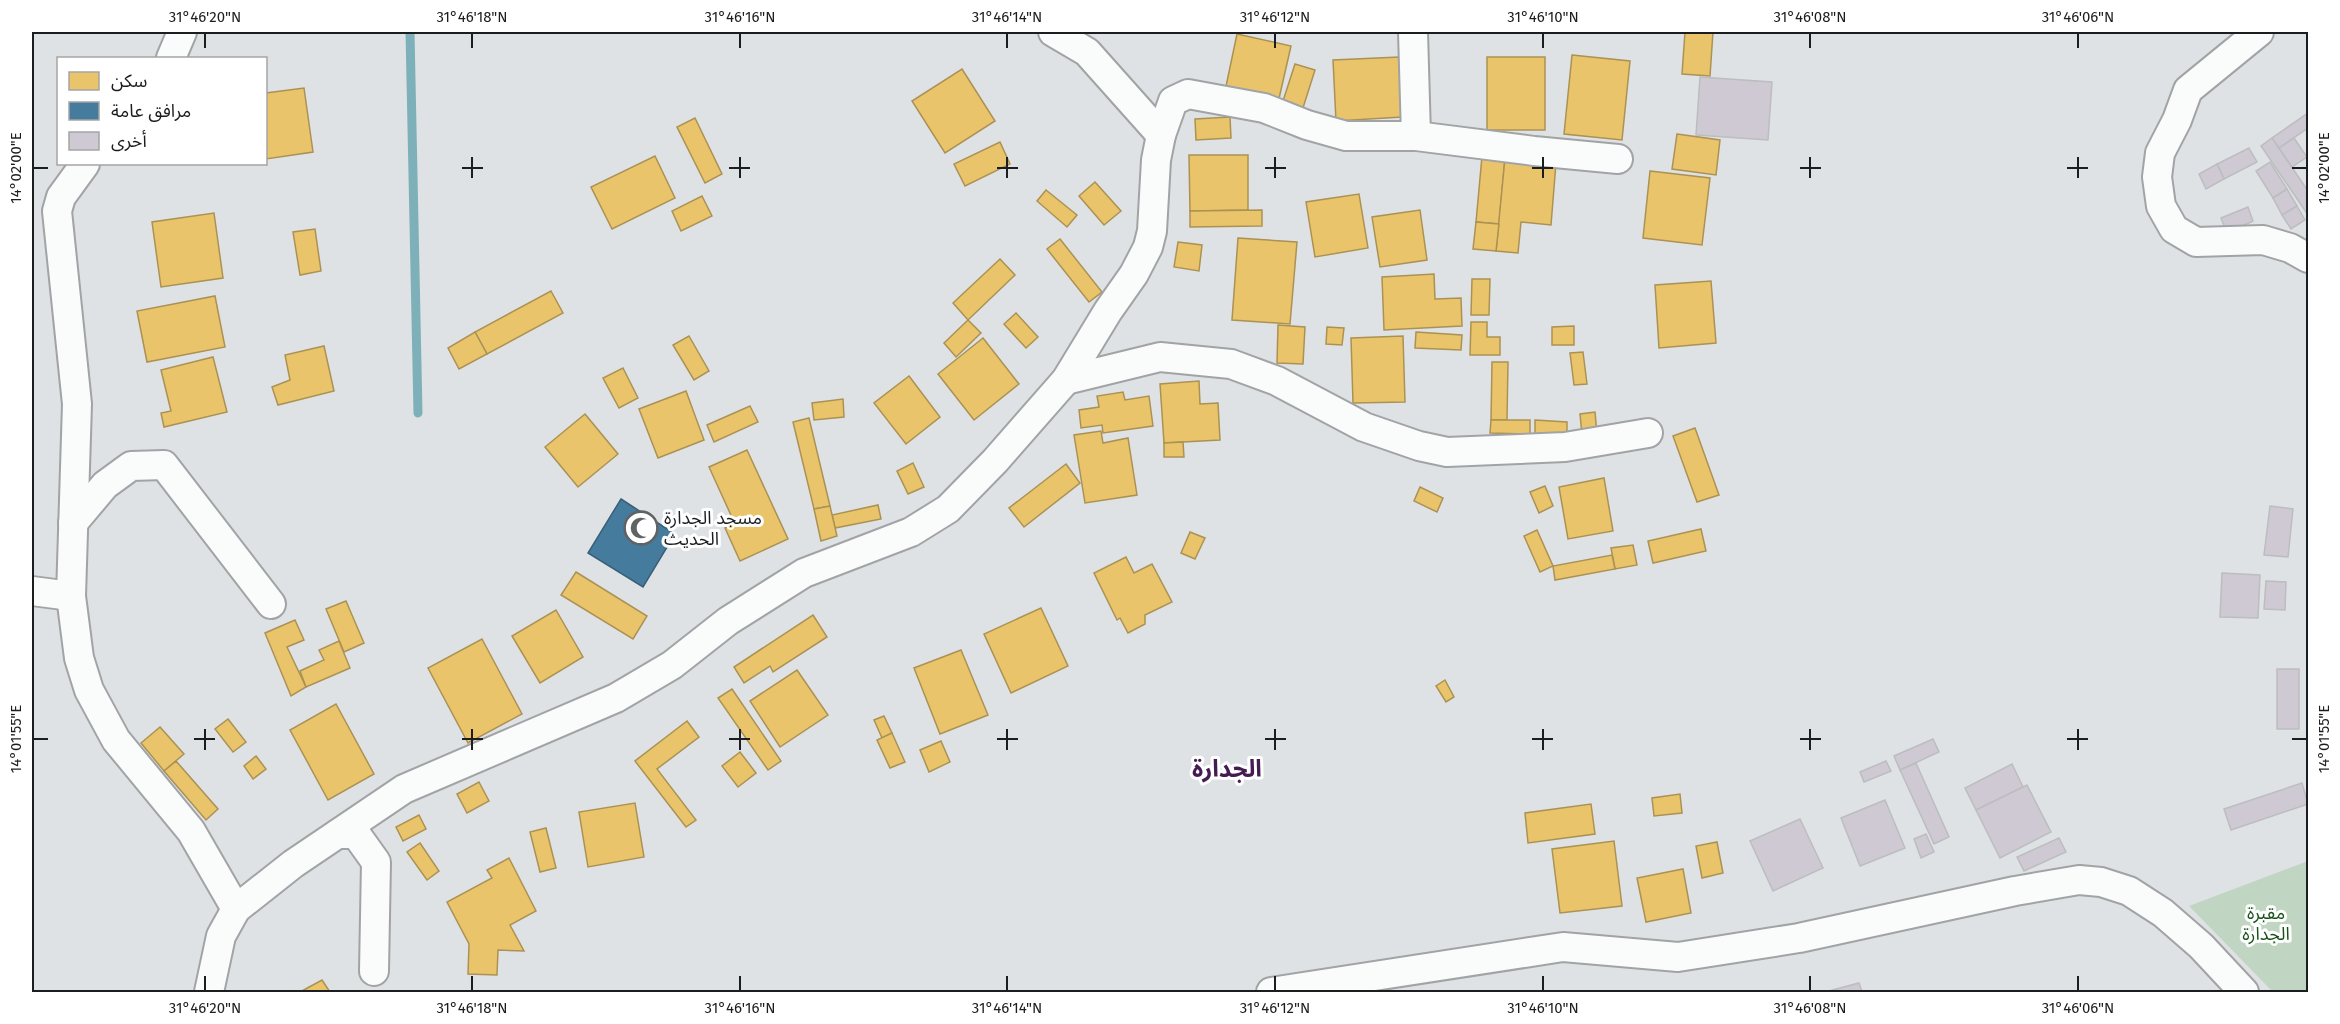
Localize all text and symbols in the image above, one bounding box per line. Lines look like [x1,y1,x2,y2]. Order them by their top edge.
text: 31°46'20"N [169,8,241,26]
text: 31°46'18"N [436,8,508,26]
text: 31°46'16"N [705,8,775,26]
text: 31°46'14"N [972,8,1042,26]
text: 31°46'12"N [1240,8,1310,26]
text: 31°46'10"N [1507,8,1579,26]
text: 31°46'08"N [1774,8,1846,26]
text: 31°46'06"N [2042,8,2114,26]
legend [57,57,267,165]
text: سكن [111,70,147,92]
text: مرافق عامة [111,100,191,122]
text: أخرى [111,130,147,152]
text: 14°02'00"E [7,132,25,204]
text: 14°02'00"E [2315,132,2333,204]
place label: مسجد الجدارة الحديث [664,507,762,550]
mosque icon: مسجد الجدارة الحديث [623,510,659,546]
text: 14°01'55"E [7,705,25,773]
text: 14°01'55"E [2315,705,2333,773]
district label: الجدارة [1192,755,1262,783]
park label: مقبرة الجدارة [2242,902,2290,945]
text: 31°46'20"N [169,999,241,1017]
text: 31°46'18"N [436,999,508,1017]
text: 31°46'16"N [705,999,775,1017]
text: 31°46'14"N [972,999,1042,1017]
text: 31°46'12"N [1240,999,1310,1017]
text: 31°46'10"N [1507,999,1579,1017]
text: 31°46'08"N [1774,999,1846,1017]
text: 31°46'06"N [2042,999,2114,1017]

